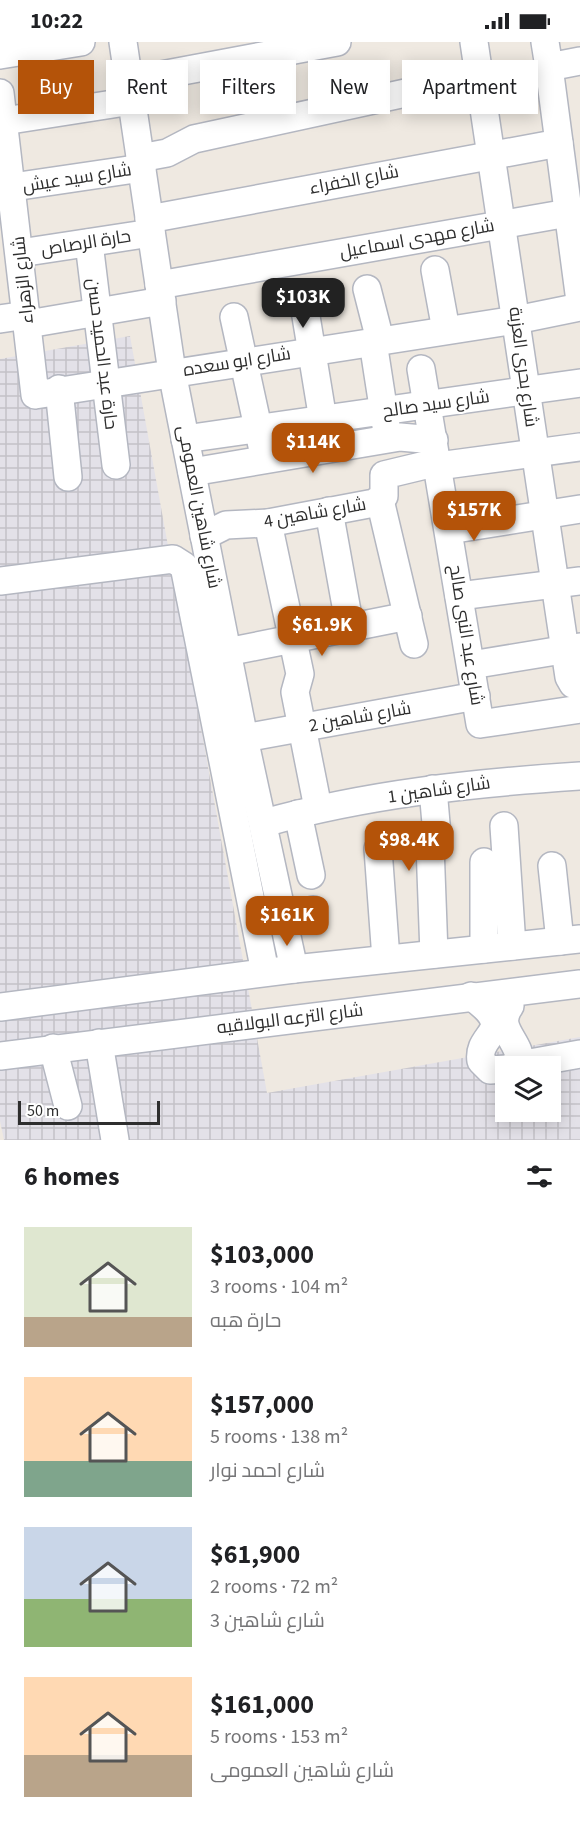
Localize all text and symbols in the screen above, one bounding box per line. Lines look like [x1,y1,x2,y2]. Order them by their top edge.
text: 10:22 [30,5,83,37]
chip: Buy [18,60,94,114]
chip: Rent [106,60,188,114]
chip: Filters [200,60,296,114]
chip: New [308,60,390,114]
chip: Apartment [402,60,538,114]
street label: شارع سيد عيش [21,157,133,199]
street label: شارع الخفراء [307,159,401,201]
street label: شارع مهدى اسماعيل [338,213,496,265]
street label: حارة الرصاص [39,224,133,262]
street label: شارع الزهراء [6,235,40,325]
street label: حارة عبد الحميد حسن [80,277,124,431]
pin: $103K [261,278,345,329]
text: $103K [276,283,330,311]
street label: شارع بحرى العزبة [502,305,544,429]
street label: شارع ابو سعده [181,341,293,383]
street label: شارع سيد صالح [381,384,491,424]
street label: شارع شاهين العمومى [171,423,227,591]
pin: $114K [271,423,355,474]
text: $114K [286,428,340,456]
pin: $157K [432,491,516,542]
street label: شارع شاهين 4 [262,492,368,534]
text: $157K [447,496,501,524]
street label: شارع عبد النبى صالح [442,563,490,707]
pin: $61.9K [273,606,371,657]
text: $61.9K [292,611,352,639]
street label: شارع شاهين 2 [307,696,413,738]
street label: شارع شاهين 1 [386,770,492,810]
pin: $98.4K [360,821,458,872]
text: $98.4K [379,826,439,854]
pin: $161K [245,896,329,947]
text: $161K [260,901,314,929]
street label: شارع الترعه البولاقيه [215,998,365,1040]
map controls [495,1056,561,1122]
button: layers [495,1056,561,1122]
scale bar [18,1098,160,1126]
text: 50 m [27,1100,59,1122]
text: 6 homes [24,1158,119,1195]
icon: filters [523,1160,556,1193]
text: $103,000 [210,1236,314,1273]
icon: home [72,1251,144,1323]
text: 3 rooms · 104 m² [210,1273,348,1301]
text: حارة هبه [210,1307,281,1335]
text: $157,000 [210,1386,314,1423]
icon: home [72,1401,144,1473]
text: 5 rooms · 138 m² [210,1423,348,1451]
text: شارع احمد نوار [210,1457,325,1485]
text: $61,900 [210,1536,300,1573]
icon: home [72,1551,144,1623]
text: 2 rooms · 72 m² [210,1573,338,1601]
text: شارع شاهين 3 [210,1607,325,1635]
text: $161,000 [210,1686,314,1723]
icon: home [72,1701,144,1773]
text: 5 rooms · 153 m² [210,1723,348,1751]
text: شارع شاهين العمومى [210,1757,394,1785]

